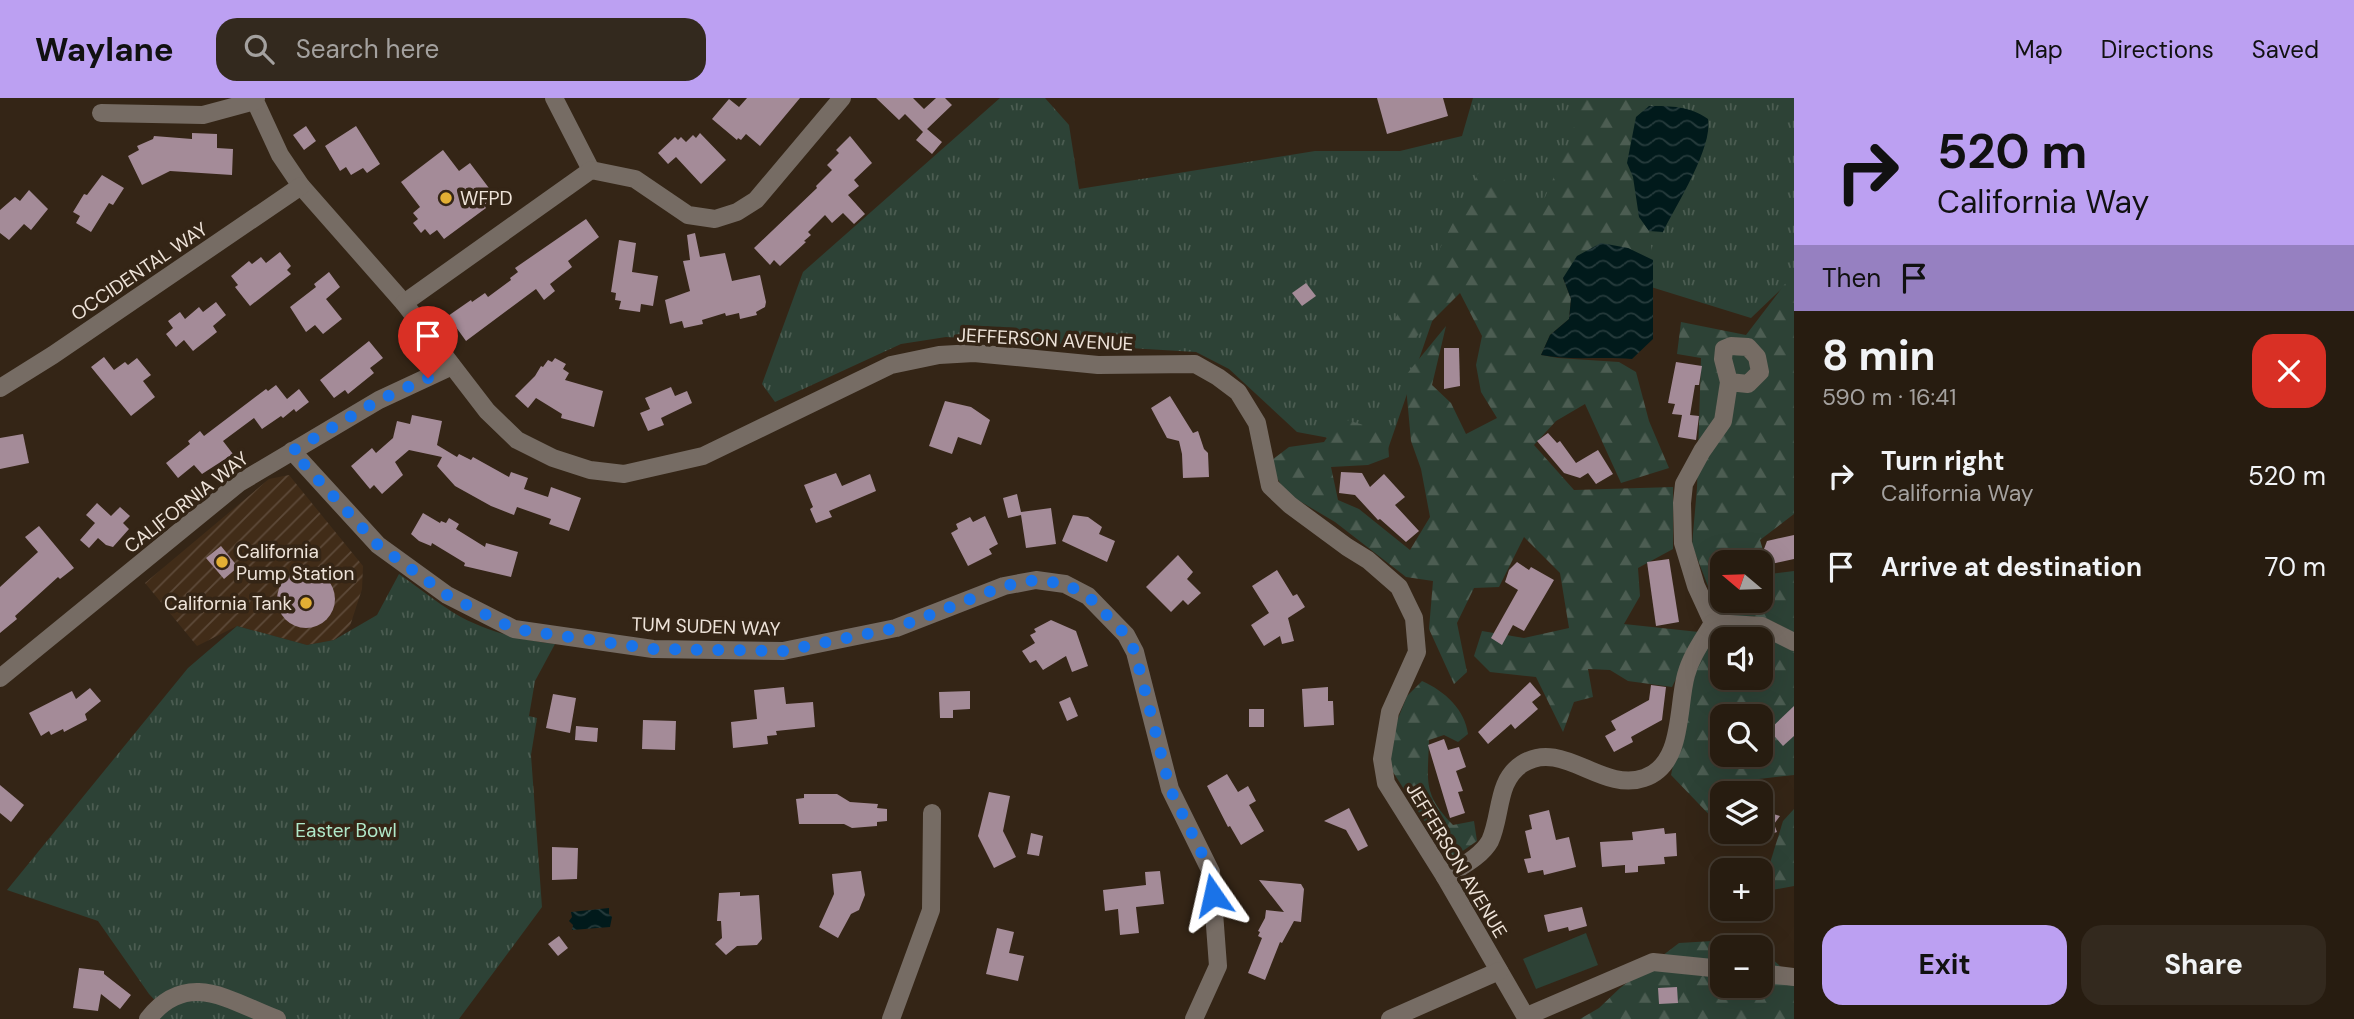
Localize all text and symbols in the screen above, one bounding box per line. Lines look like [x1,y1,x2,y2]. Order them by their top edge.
search box [216,18,706,81]
text: Waylane [35,28,174,71]
icon: search [240,30,278,68]
text: Search here [296,32,439,66]
text: Map [2015,34,2063,65]
text: Directions [2101,34,2214,65]
text: Saved [2252,34,2319,65]
text: 520 m [1937,119,2087,183]
icon: right [1822,126,1913,217]
text: California Way [1937,181,2149,223]
place label: WFPD [460,186,513,211]
marker: WFPD [438,190,454,206]
street label: OCCIDENTAL WAY [66,216,212,326]
icon: arrive [1895,259,1933,297]
text: Then [1822,261,1881,295]
pin [398,306,458,378]
icon: arrive [409,317,447,355]
street label: JEFFERSON AVENUE [956,322,1134,357]
text: 8 min [1822,328,1935,383]
button: close [2252,334,2326,408]
text: 590 m · 16:41 [1822,382,1956,412]
text: Turn right [1881,444,2005,478]
street label: CALIFORNIA WAY [119,446,254,559]
icon: right [1822,457,1860,495]
text: 520 m [2248,459,2326,493]
text: California Way [1881,478,2034,508]
place label: California Pump Station [236,539,355,586]
icon: arrive [1822,548,1860,586]
north arrow [1710,550,1773,612]
map controls [1710,550,1773,998]
text: Arrive at destination [1881,550,2142,584]
text: 70 m [2265,550,2326,584]
marker: California Pump Station [214,554,230,570]
place label: California Tank [164,591,292,616]
marker: California Tank [298,595,314,611]
street label: TUM SUDEN WAY [631,611,781,642]
button: sound [1710,627,1773,690]
button: search [1710,704,1773,767]
street label: JEFFERSON AVENUE [1400,778,1513,943]
button: layers [1710,781,1773,844]
park label: Easter Bowl [295,818,397,843]
position arrow [1176,858,1250,932]
button: + [1710,858,1773,921]
button: Exit [1822,925,2067,1005]
button: Share [2081,925,2326,1005]
button: − [1710,935,1773,998]

